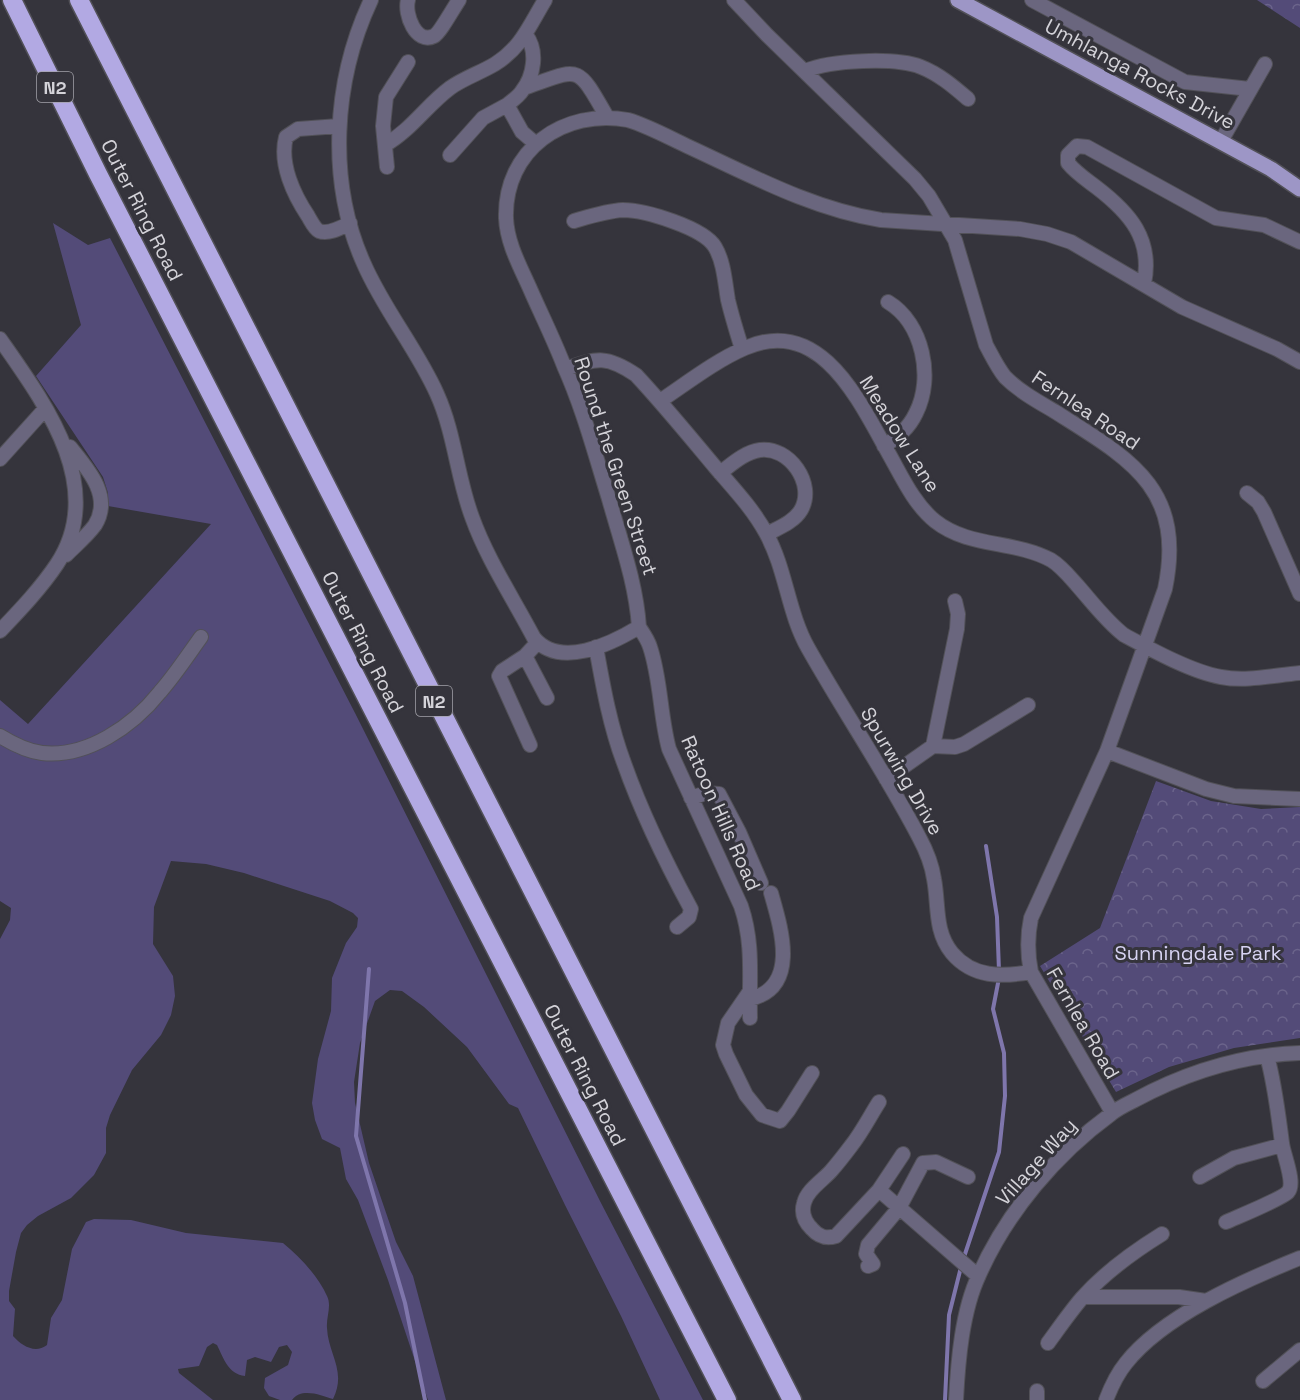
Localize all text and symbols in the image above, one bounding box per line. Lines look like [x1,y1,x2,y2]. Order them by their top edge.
street label: Umhlanga Rocks Drive [1040,13,1240,135]
road number: N2 [37,72,73,102]
street label: Outer Ring Road [95,135,189,285]
street label: Round the Green Street [568,353,664,579]
street label: Fernlea Road [1027,364,1145,456]
street label: Meadow Lane [854,371,946,497]
street label: Outer Ring Road [316,567,410,717]
road number: N2 [416,686,452,716]
street label: Spurwing Drive [855,702,949,840]
street label: Ratoon Hills Road [675,731,767,895]
park label: Sunningdale Park [1115,940,1282,966]
street label: Fernlea Road [1041,962,1125,1084]
street label: Outer Ring Road [538,1000,632,1150]
street label: Village Way [990,1113,1082,1211]

